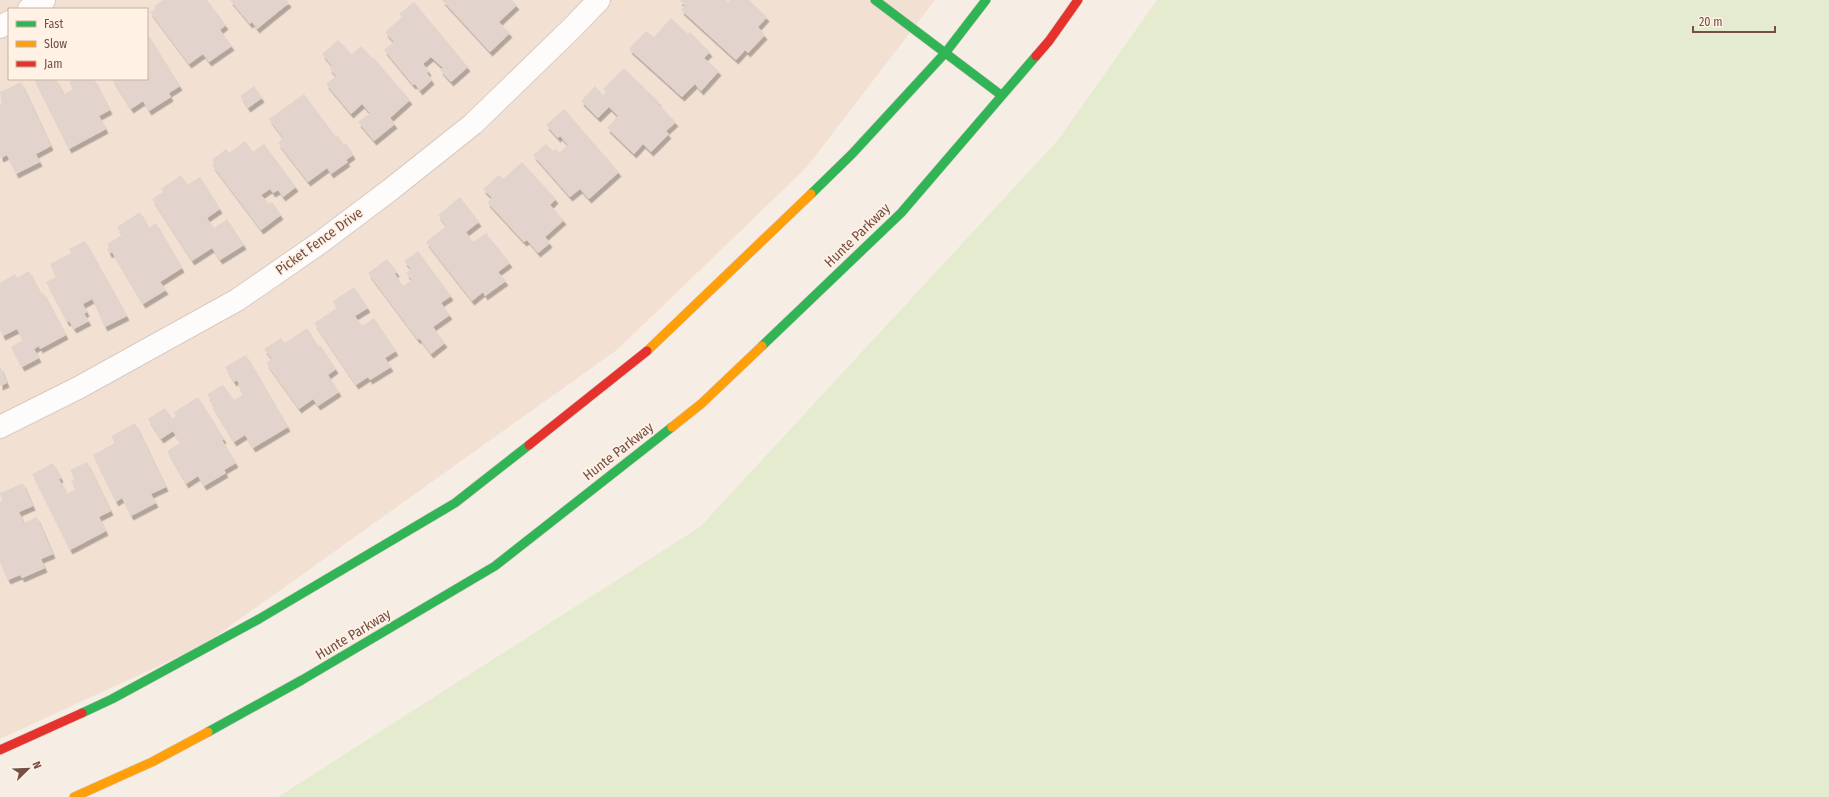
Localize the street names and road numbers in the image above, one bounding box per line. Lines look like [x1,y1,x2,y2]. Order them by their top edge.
street label: Hunte Parkway [821,199,894,271]
street label: Picket Fence Drive [272,204,366,279]
street label: Hunte Parkway [580,418,657,484]
street label: Hunte Parkway [313,605,394,663]

